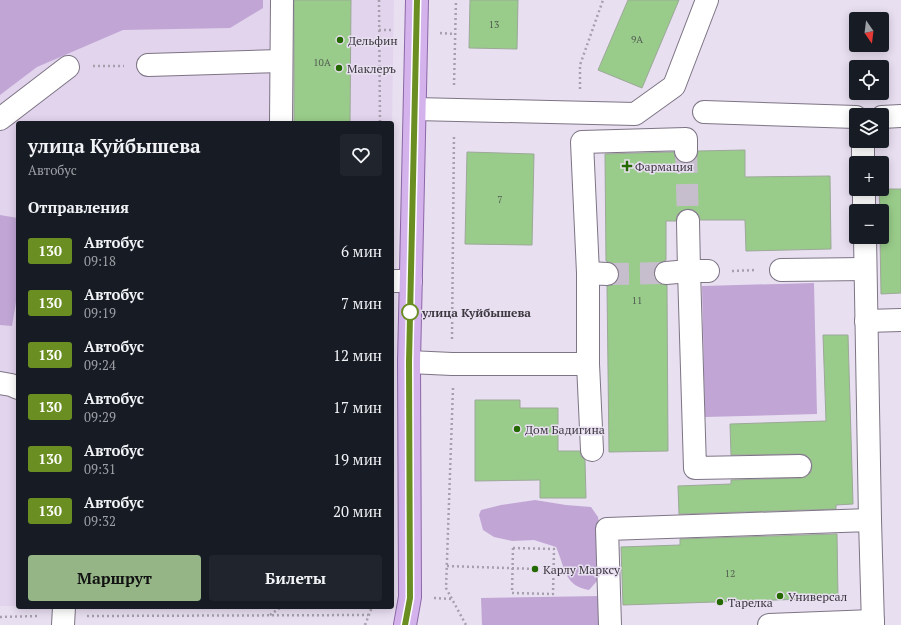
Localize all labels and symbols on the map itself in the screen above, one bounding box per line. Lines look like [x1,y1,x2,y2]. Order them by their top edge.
north arrow [849,12,889,52]
house number: 13 [489,18,499,31]
place label: Дельфин [348,33,398,48]
house number: 9А [631,33,643,46]
marker: Дельфин [335,35,345,45]
house number: 10А [313,56,331,69]
place label: Маклеръ [347,61,396,76]
marker: Маклеръ [334,63,344,73]
place label: Фармация [635,159,693,174]
marker: Фармация [622,161,632,171]
house number: 7 [497,193,503,206]
house number: 11 [632,294,642,307]
marker: улица Куйбышева [401,303,419,321]
place label: улица Куйбышева [421,305,531,320]
place label: Дом Бадигина [525,422,605,437]
marker: Дом Бадигина [512,424,522,434]
place label: Карлу Марксу [543,562,621,577]
marker: Карлу Марксу [530,564,540,574]
house number: 12 [725,567,735,580]
place label: Универсал [788,589,848,604]
marker: Универсал [775,591,785,601]
place label: Тарелка [728,595,773,610]
marker: Тарелка [715,597,725,607]

